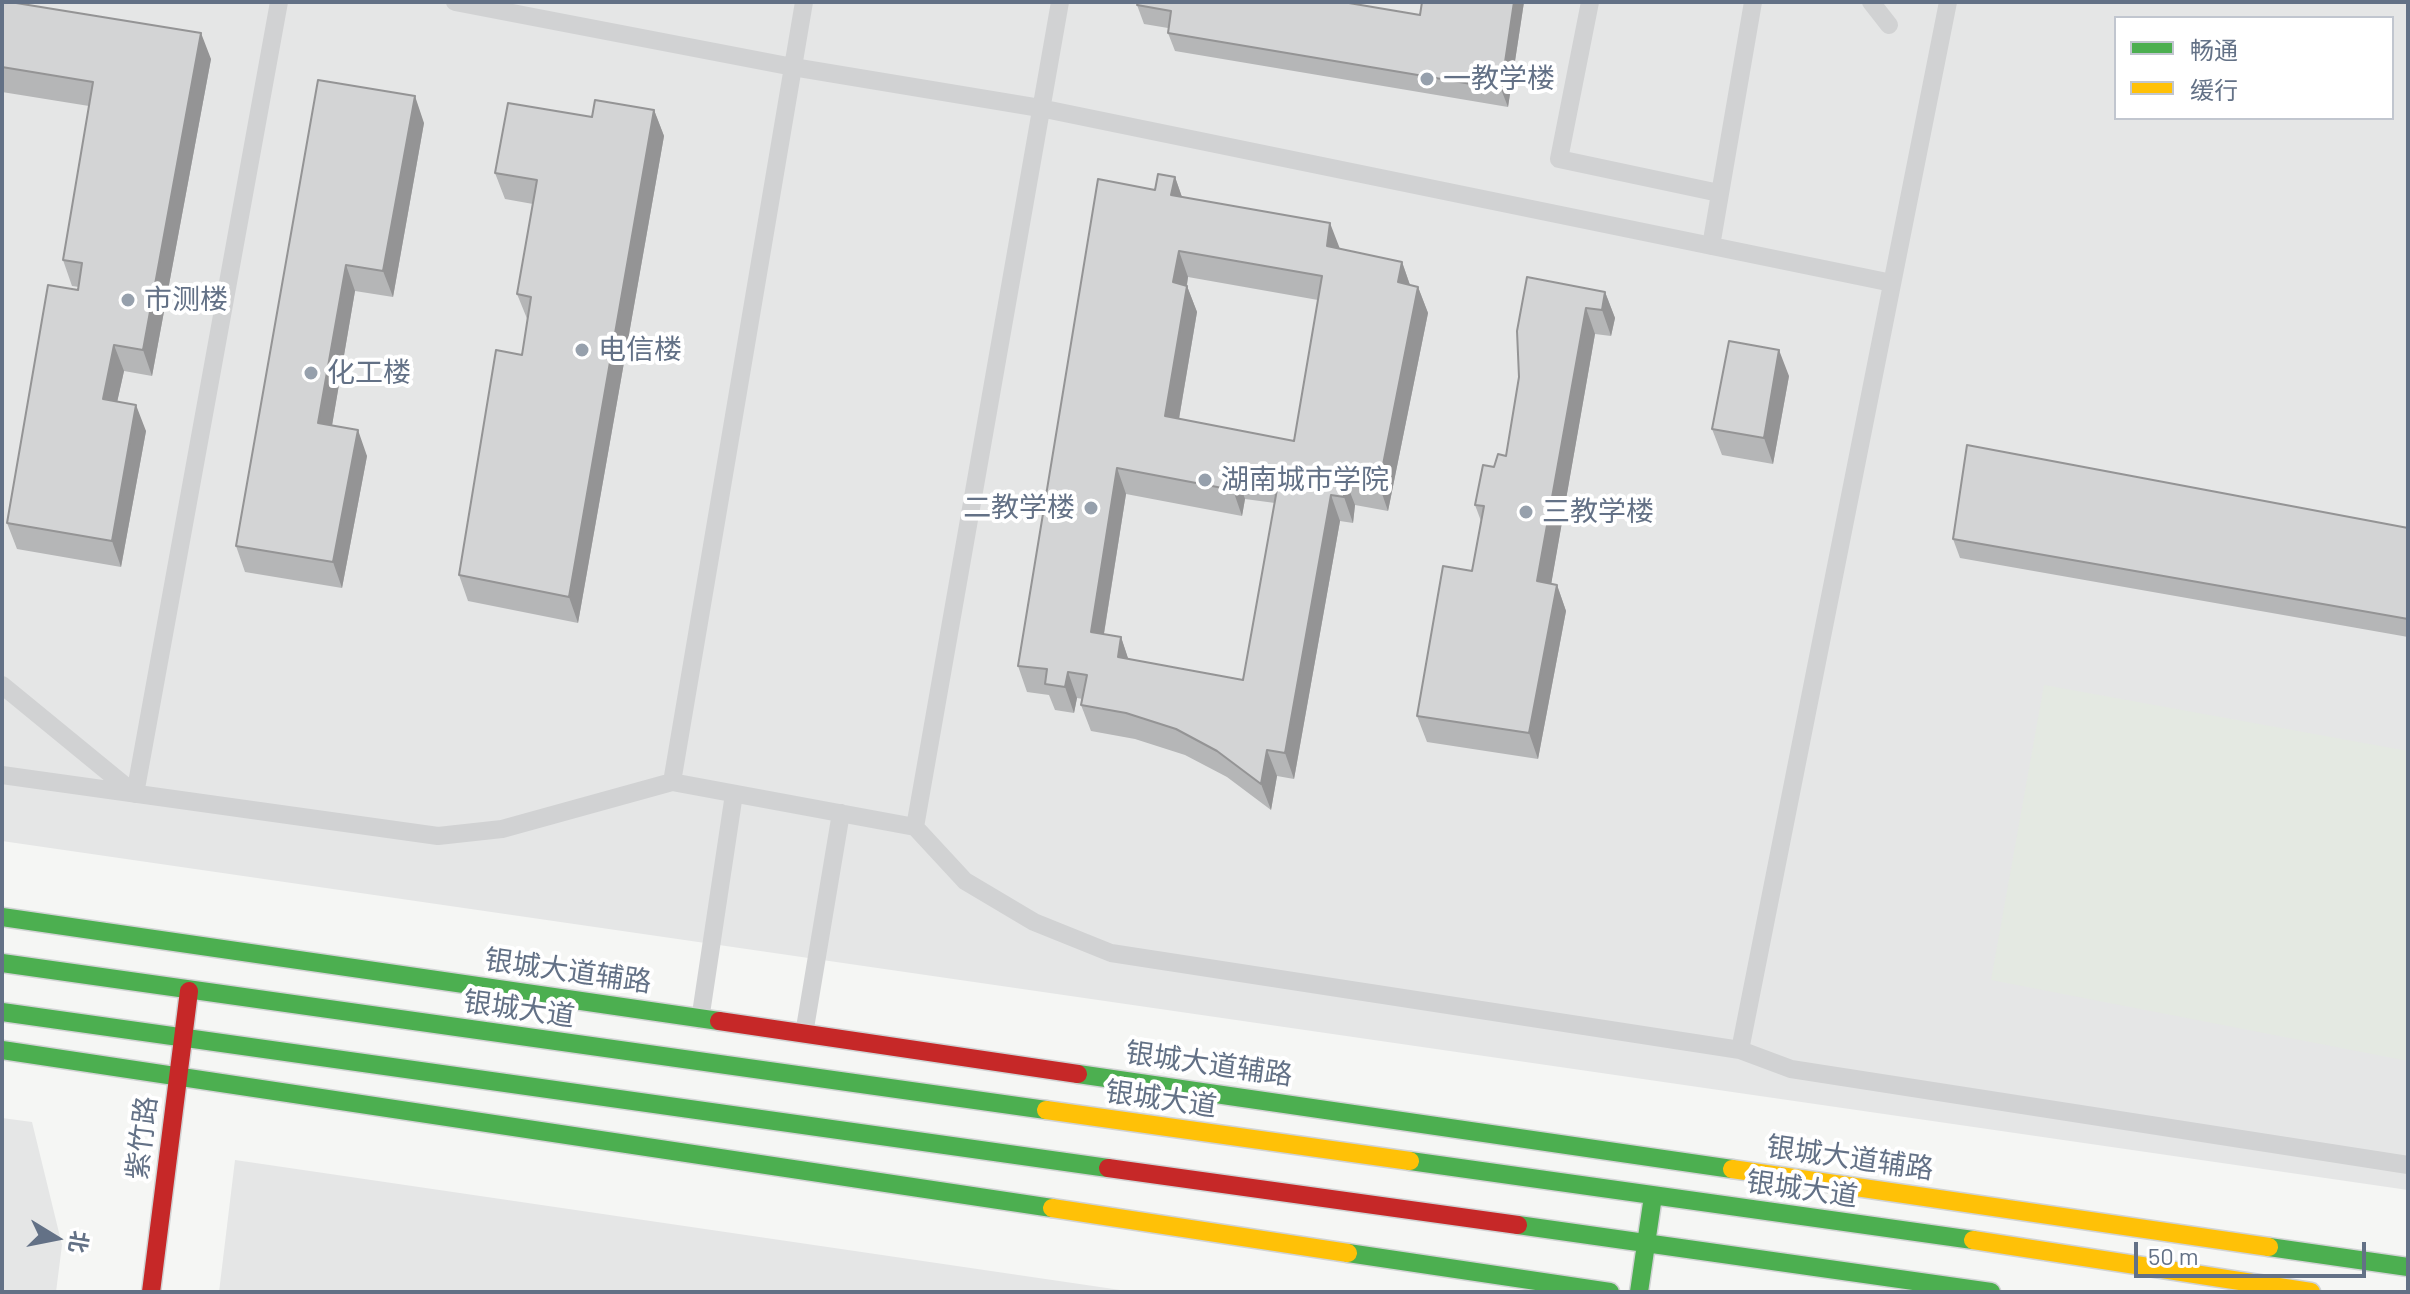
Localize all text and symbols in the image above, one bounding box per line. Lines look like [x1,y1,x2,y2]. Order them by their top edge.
legend [2114,16,2394,120]
text: 畅通 [2190,35,2238,64]
place label: 一教学楼 [1443,62,1555,96]
marker: 一教学楼 [1418,70,1436,88]
text: 缓行 [2190,75,2238,104]
place label: 市测楼 [144,283,228,317]
marker: 市测楼 [119,291,137,309]
place label: 电信楼 [598,333,682,367]
marker: 电信楼 [573,341,591,359]
place label: 化工楼 [327,356,411,390]
marker: 化工楼 [302,364,320,382]
place label: 湖南城市学院 [1221,463,1389,497]
marker: 湖南城市学院 [1196,471,1214,489]
place label: 二教学楼 [963,491,1075,525]
place label: 三教学楼 [1542,495,1654,529]
marker: 二教学楼 [1082,499,1100,517]
marker: 三教学楼 [1517,503,1535,521]
street label: 银城大道辅路 [482,943,654,999]
street label: 银城大道 [461,985,577,1033]
street label: 银城大道辅路 [1123,1036,1295,1092]
street label: 银城大道 [1103,1075,1219,1123]
street label: 紫竹路 [120,1094,164,1182]
street label: 银城大道辅路 [1764,1130,1936,1186]
street label: 银城大道 [1744,1165,1860,1213]
north arrow [16,1198,96,1278]
scale bar [2138,1226,2370,1276]
text: 北 [65,1229,94,1255]
text: 50 m [2148,1241,2199,1270]

